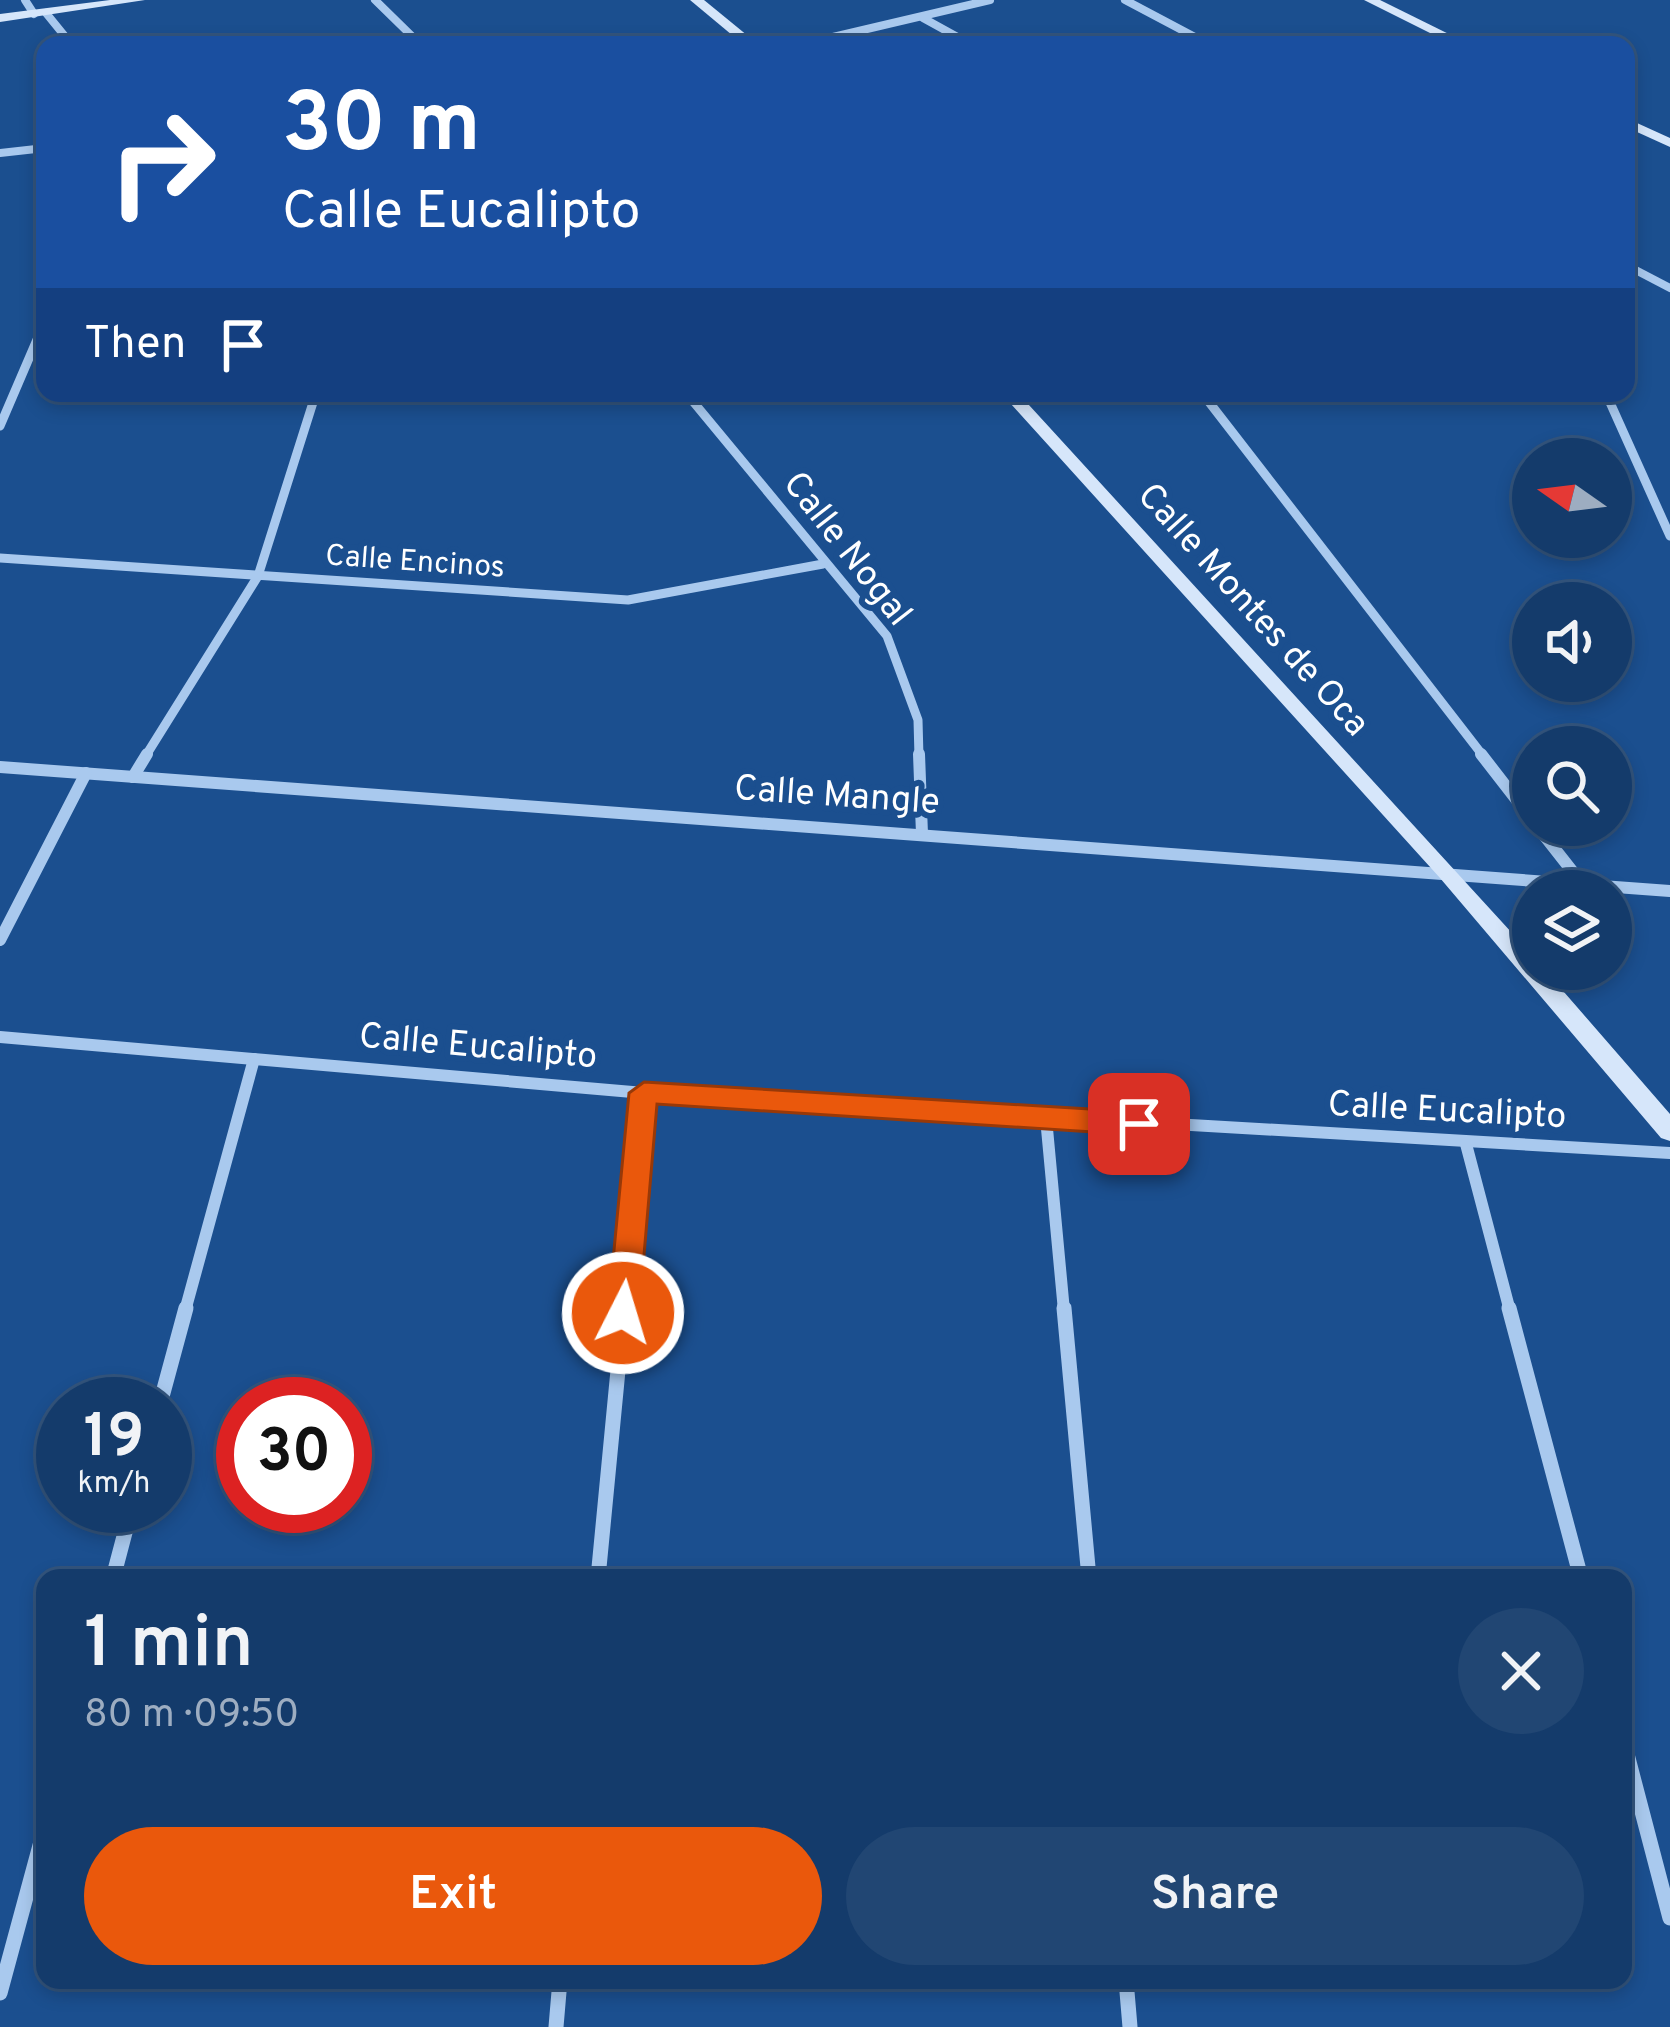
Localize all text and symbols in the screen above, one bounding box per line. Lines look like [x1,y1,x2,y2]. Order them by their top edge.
text: 30 m [282,75,481,181]
icon: right [84,84,240,240]
text: Calle Eucalipto [282,179,641,248]
icon: arrive [210,312,276,378]
text: Then [84,317,186,374]
north arrow [1512,438,1632,558]
map controls [1512,438,1632,990]
street label: Calle Nogal [771,463,921,637]
street label: Calle Montes de Oca [1126,475,1378,747]
street label: Calle Encinos [324,538,506,588]
button: sound [1512,582,1632,702]
button: search [1512,726,1632,846]
street label: Calle Mangle [733,767,941,827]
button: layers [1512,870,1632,990]
street label: Calle Eucalipto [357,1015,599,1081]
pin [1088,1073,1190,1175]
street label: Calle Eucalipto [1326,1083,1568,1141]
icon: arrive [1106,1091,1172,1157]
position arrow [560,1250,686,1376]
speed limit sign: 30 [216,1377,372,1533]
text: 19 [84,1402,144,1478]
text: km/h [78,1466,150,1503]
text: 1 min [84,1601,254,1693]
button: close [1458,1608,1584,1734]
text: 80 m · 09:50 [84,1692,299,1741]
button: Exit [84,1827,822,1965]
button: Share [846,1827,1584,1965]

